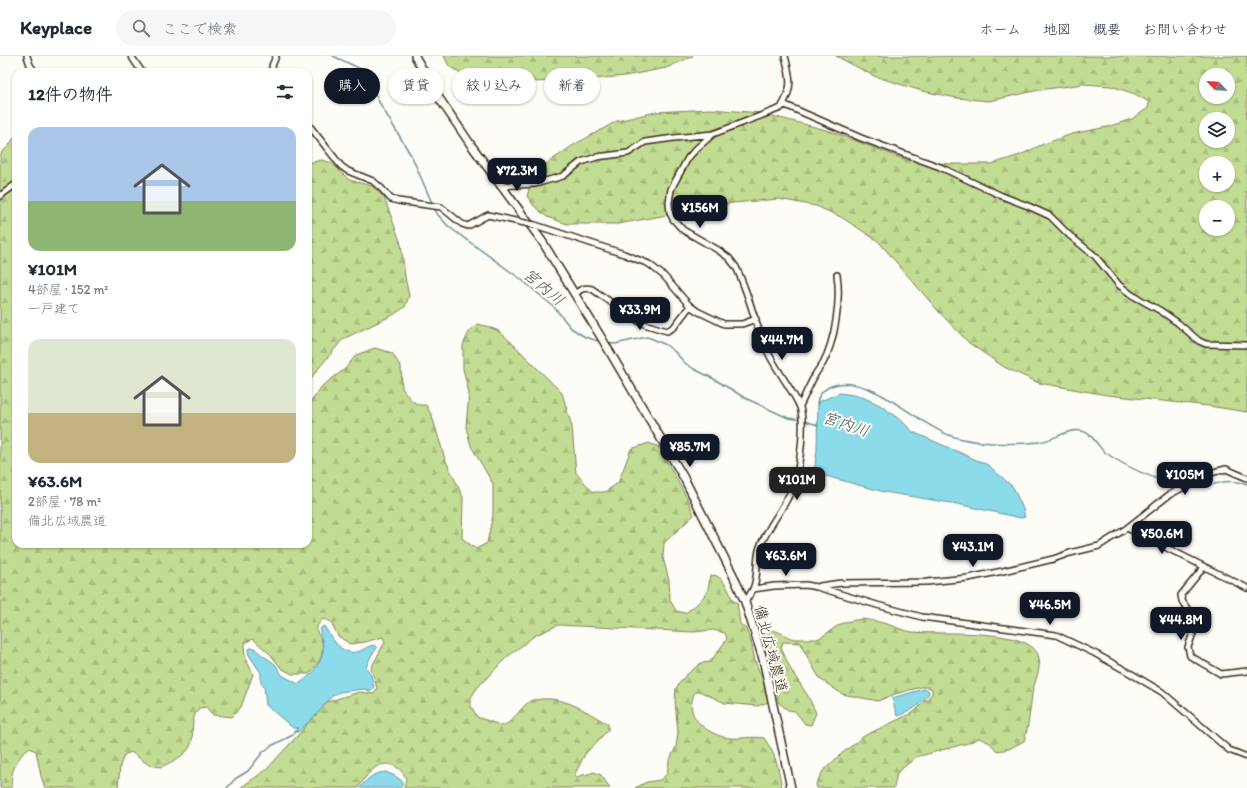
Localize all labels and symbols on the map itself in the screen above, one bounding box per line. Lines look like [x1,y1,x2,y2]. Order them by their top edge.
north arrow [1199,68,1235,104]
pin: ¥72.3M [484,158,550,192]
pin: ¥156M [672,195,728,229]
water label: 宮内川 [520,264,568,310]
pin: ¥33.9M [607,297,673,331]
pin: ¥44.7M [749,327,815,361]
water label: 宮内川 [820,407,872,441]
pin: ¥85.7M [657,434,723,468]
pin: ¥105M [1157,462,1213,496]
pin: ¥101M [769,467,825,501]
pin: ¥50.6M [1129,521,1195,555]
pin: ¥43.1M [940,534,1006,568]
pin: ¥63.6M [753,543,819,577]
pin: ¥46.5M [1017,592,1083,626]
street label: 備北広域農道 [751,603,791,695]
pin: ¥44.8M [1148,607,1214,641]

